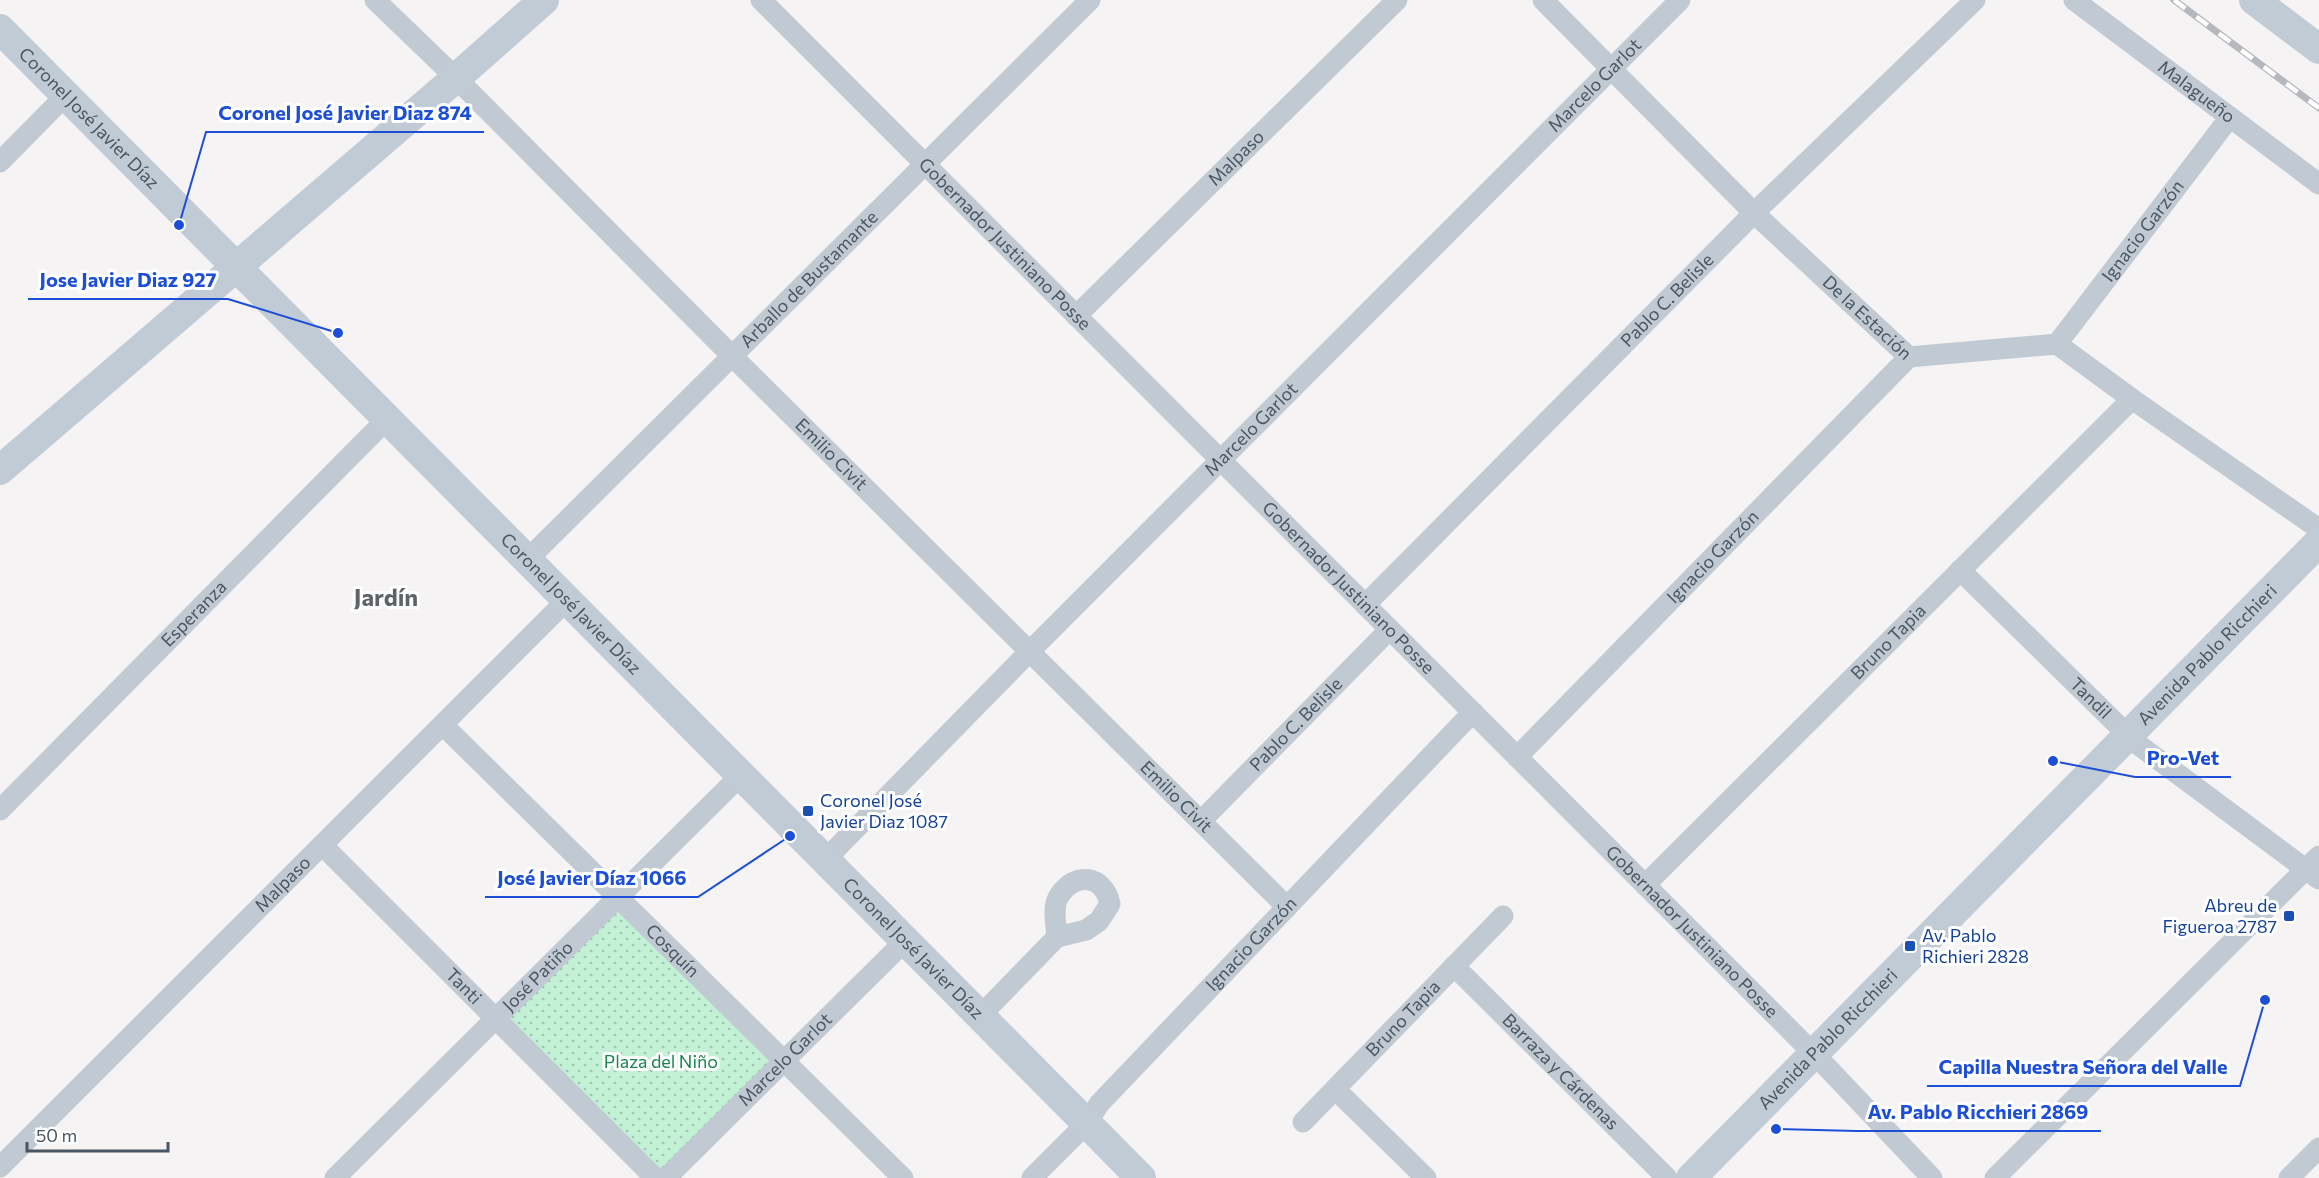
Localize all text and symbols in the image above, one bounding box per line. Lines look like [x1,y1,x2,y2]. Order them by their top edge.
street label: Marcelo Garlot [1543,33,1645,136]
street label: Coronel José Javier Díaz [15,42,164,193]
street label: Malagueño [2154,55,2240,127]
callout: Coronel José Javier Diaz 874 [206,94,484,132]
text: Coronel José Javier Diaz 874 [218,100,472,124]
street label: Malpaso [1203,125,1268,190]
street label: Gobernador Justiniano Posse [915,153,1096,334]
street label: Ignacio Garzón [2097,175,2188,286]
street label: Arballo de Bustamante [735,205,882,352]
street label: Pablo C. Belisle [1615,248,1718,351]
callout: Jose Javier Diaz 927 [28,261,228,299]
text: Jose Javier Diaz 927 [40,267,216,291]
street label: De la Estación [1818,270,1917,364]
street label: Marcelo Garlot [1199,377,1302,480]
street label: Emilio Civit [791,413,873,494]
street label: Gobernador Justiniano Posse [1258,496,1440,678]
street label: Ignacio Garzón [1662,505,1763,608]
street label: Coronel José Javier Díaz [497,528,646,678]
street label: Esperanza [156,575,231,651]
street label: Avenida Pablo Ricchieri [2132,579,2281,729]
district label: Jardín [354,582,418,611]
street label: Bruno Tapia [1845,599,1930,684]
street label: Pablo C. Belisle [1244,672,1346,775]
street label: Tandil [2066,672,2117,723]
callout: Pro-Vet [2135,739,2231,777]
text: Pro-Vet [2147,745,2219,769]
street label: Emilio Civit [1136,756,1217,837]
place label: Coronel José Javier Diaz 1087 [820,789,948,832]
marker: Coronel José Javier Diaz 1087 [801,804,815,818]
street label: Gobernador Justiniano Posse [1602,840,1783,1022]
street label: Malpaso [250,851,315,916]
callout: José Javier Díaz 1066 [485,859,698,897]
text: José Javier Díaz 1066 [497,865,687,889]
street label: Coronel José Javier Díaz [839,873,989,1023]
street label: Ignacio Garzón [1201,892,1301,995]
place label: Abreu de Figueroa 2787 [2163,894,2277,937]
marker: Abreu de Figueroa 2787 [2282,909,2296,923]
street label: Cosquín [642,919,705,981]
place label: Av. Pablo Richieri 2828 [1922,924,2029,967]
street label: José Patiño [497,936,577,1016]
marker: Av. Pablo Richieri 2828 [1903,939,1917,953]
street label: Tanti [442,963,487,1008]
street label: Avenida Pablo Ricchieri [1753,963,1902,1114]
street label: Bruno Tapia [1361,975,1444,1061]
street label: Marcelo Garlot [733,1008,836,1110]
street label: Barraza y Cárdenas [1498,1008,1624,1134]
callout: Capilla Nuestra Señora del Valle [1927,1048,2240,1086]
park label: Plaza del Niño [604,1050,718,1072]
text: Capilla Nuestra Señora del Valle [1939,1054,2227,1078]
callout: Av. Pablo Ricchieri 2869 [1856,1093,2101,1131]
text: Av. Pablo Ricchieri 2869 [1868,1099,2088,1123]
scale bar [27,1115,168,1153]
text: 50 m [36,1124,77,1146]

